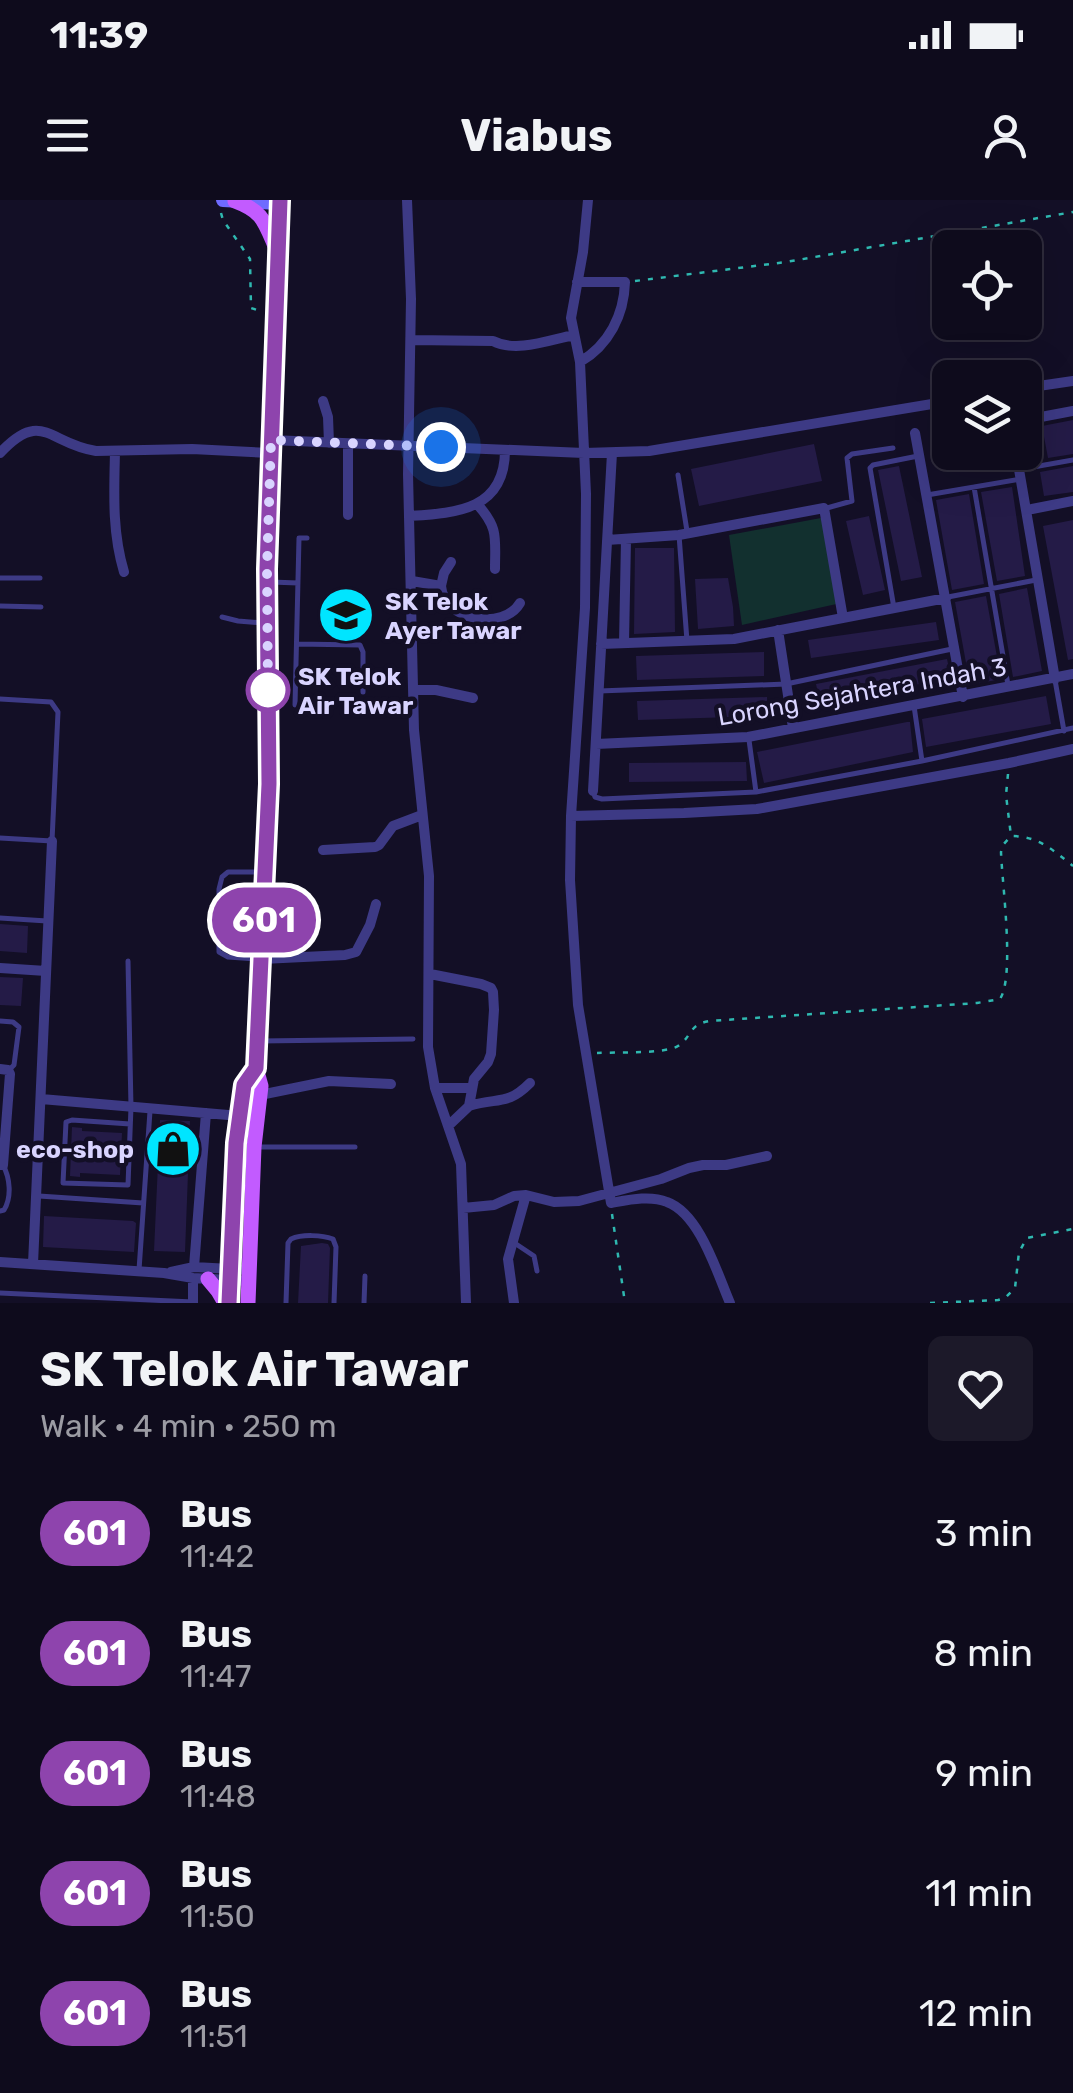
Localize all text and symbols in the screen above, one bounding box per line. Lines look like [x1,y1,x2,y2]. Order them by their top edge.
text: 11:39 [50,12,148,58]
icon: menu [40,108,95,163]
icon: person [978,108,1033,163]
text: Viabus [460,109,613,162]
map controls [932,230,1042,470]
button: locate [932,230,1042,340]
button: layers [932,360,1042,470]
your location [416,422,466,472]
school or university icon: SK Telok Ayer Tawar [316,585,376,645]
place label: SK Telok Ayer Tawar [385,587,522,645]
street label: Lorong Sejahtera Indah 3 [715,652,1009,732]
place label: SK Telok Air Tawar [298,662,414,720]
marker: SK Telok Air Tawar [247,669,289,711]
line badge: 601 [206,888,322,952]
text: 601 [232,899,296,941]
shop icon: eco-shop [143,1119,203,1179]
place label: eco-shop [16,1135,134,1164]
button: heart [928,1336,1033,1441]
text: SK Telok Air Tawar [40,1341,469,1398]
text: Walk · 4 min · 250 m [40,1407,337,1445]
text: Bus [180,1491,252,1537]
text: 3 min [935,1510,1033,1556]
text: 601 [63,1512,127,1554]
text: 11:42 [180,1537,254,1575]
text: Bus [180,1611,252,1657]
text: 8 min [934,1630,1033,1676]
text: 601 [63,1632,127,1674]
text: 11:47 [180,1657,251,1695]
text: Bus [180,1731,252,1777]
text: 9 min [935,1750,1033,1796]
text: 601 [63,1752,127,1794]
text: 11:48 [180,1777,256,1815]
text: Bus [180,1851,252,1897]
text: 11 min [925,1870,1033,1916]
text: 601 [63,1872,127,1914]
text: 11:50 [180,1897,255,1935]
text: Bus [180,1971,252,2017]
text: 12 min [919,1990,1033,2036]
text: 601 [63,1992,127,2034]
text: 11:51 [180,2017,248,2055]

